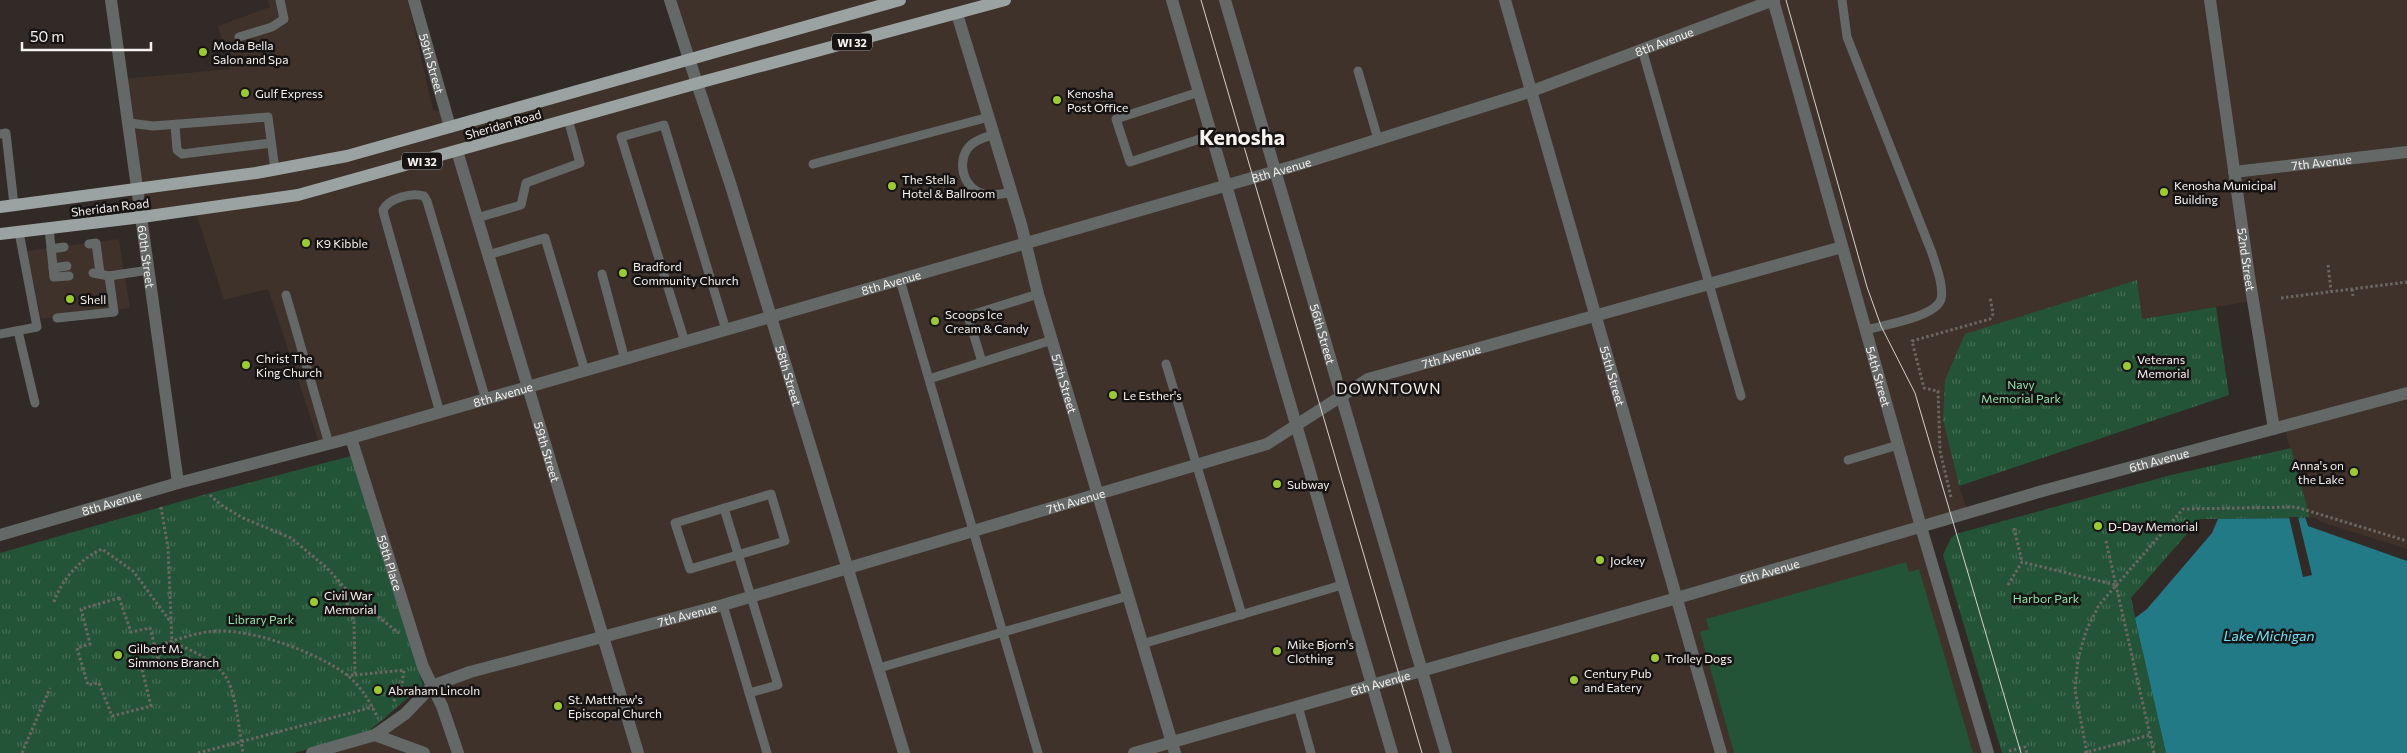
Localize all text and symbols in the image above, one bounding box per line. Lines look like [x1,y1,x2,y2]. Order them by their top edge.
scale bar [22,20,151,52]
street label: 8th Avenue [1633,24,1695,59]
text: 50 m [30,27,64,45]
street label: 59th Street [417,32,447,95]
road number: WI 32 [832,34,872,51]
place label: Moda Bella Salon and Spa [213,38,289,66]
marker: Moda Bella Salon and Spa [197,46,209,58]
place label: Gulf Express [255,86,323,100]
place label: Kenosha Post Office [1067,86,1128,114]
marker: Gulf Express [239,87,251,99]
marker: Kenosha Post Office [1051,94,1063,106]
street label: Sheridan Road [463,106,543,142]
district label: Kenosha [1199,123,1285,150]
street label: 7th Avenue [2291,151,2352,172]
road number: WI 32 [402,153,442,170]
street label: 8th Avenue [1250,154,1313,185]
place label: The Stella Hotel & Ballroom [902,172,995,200]
place label: Kenosha Municipal Building [2174,178,2276,206]
marker: The Stella Hotel & Ballroom [886,180,898,192]
marker: Kenosha Municipal Building [2158,186,2170,198]
street label: Sheridan Road [70,195,150,219]
street label: 60th Street [135,224,158,289]
street label: 52nd Street [2235,227,2258,292]
place label: K9 Kibble [316,236,368,250]
marker: K9 Kibble [300,237,312,249]
place label: Bradford Community Church [633,259,739,287]
marker: Bradford Community Church [617,267,629,279]
street label: 8th Avenue [859,267,922,297]
place label: Shell [80,292,106,306]
marker: Shell [64,293,76,305]
street label: 56th Street [1308,302,1339,366]
place label: Scoops Ice Cream & Candy [945,307,1029,335]
marker: Scoops Ice Cream & Candy [929,315,941,327]
street label: 7th Avenue [1420,341,1482,371]
street label: 58th Street [773,344,805,408]
street label: 55th Street [1598,344,1628,408]
street label: 54th Street [1864,345,1894,408]
place label: Christ The King Church [256,351,322,379]
street label: 57th Street [1049,352,1080,415]
place label: Veterans Memorial [2137,352,2190,380]
marker: Christ The King Church [240,359,252,371]
marker: Veterans Memorial [2121,360,2133,372]
park label: Navy Memorial Park [1981,377,2062,405]
street label: 8th Avenue [471,379,534,409]
district label: DOWNTOWN [1336,379,1442,397]
place label: Le Esther's [1123,388,1182,402]
marker: Le Esther's [1107,389,1119,401]
street label: 59th Street [532,420,563,484]
street label: 6th Avenue [2127,445,2190,474]
place label: Anna's on the Lake [2291,458,2344,486]
marker: Anna's on the Lake [2348,466,2360,478]
place label: Subway [1287,477,1330,491]
marker: Subway [1271,478,1283,490]
street label: 7th Avenue [1045,485,1107,516]
street label: 8th Avenue [80,487,143,518]
place label: D-Day Memorial [2108,519,2198,533]
marker: D-Day Memorial [2092,520,2104,532]
street label: 59th Place [375,533,406,592]
place label: Jockey [1610,553,1645,568]
marker: Jockey [1594,554,1606,566]
street label: 6th Avenue [1738,556,1801,586]
place label: Civil War Memorial [324,588,377,616]
park label: Harbor Park [2013,591,2080,605]
marker: Civil War Memorial [308,596,320,608]
street label: 7th Avenue [656,600,718,629]
park label: Library Park [228,612,295,626]
water label: Lake Michigan [2223,627,2315,644]
place label: Mike Bjorn's Clothing [1287,637,1354,665]
place label: Gilbert M. Simmons Branch [128,641,219,669]
marker: Mike Bjorn's Clothing [1271,645,1283,657]
marker: Gilbert M. Simmons Branch [112,649,124,661]
place label: Trolley Dogs [1665,651,1732,665]
marker: Trolley Dogs [1649,652,1661,664]
place label: Century Pub and Eatery [1584,666,1652,694]
street label: 6th Avenue [1349,668,1412,698]
marker: Century Pub and Eatery [1568,674,1580,686]
place label: Abraham Lincoln [388,683,480,697]
marker: Abraham Lincoln [372,684,384,696]
place label: St. Matthew's Episcopal Church [568,692,662,720]
marker: St. Matthew's Episcopal Church [552,700,564,712]

